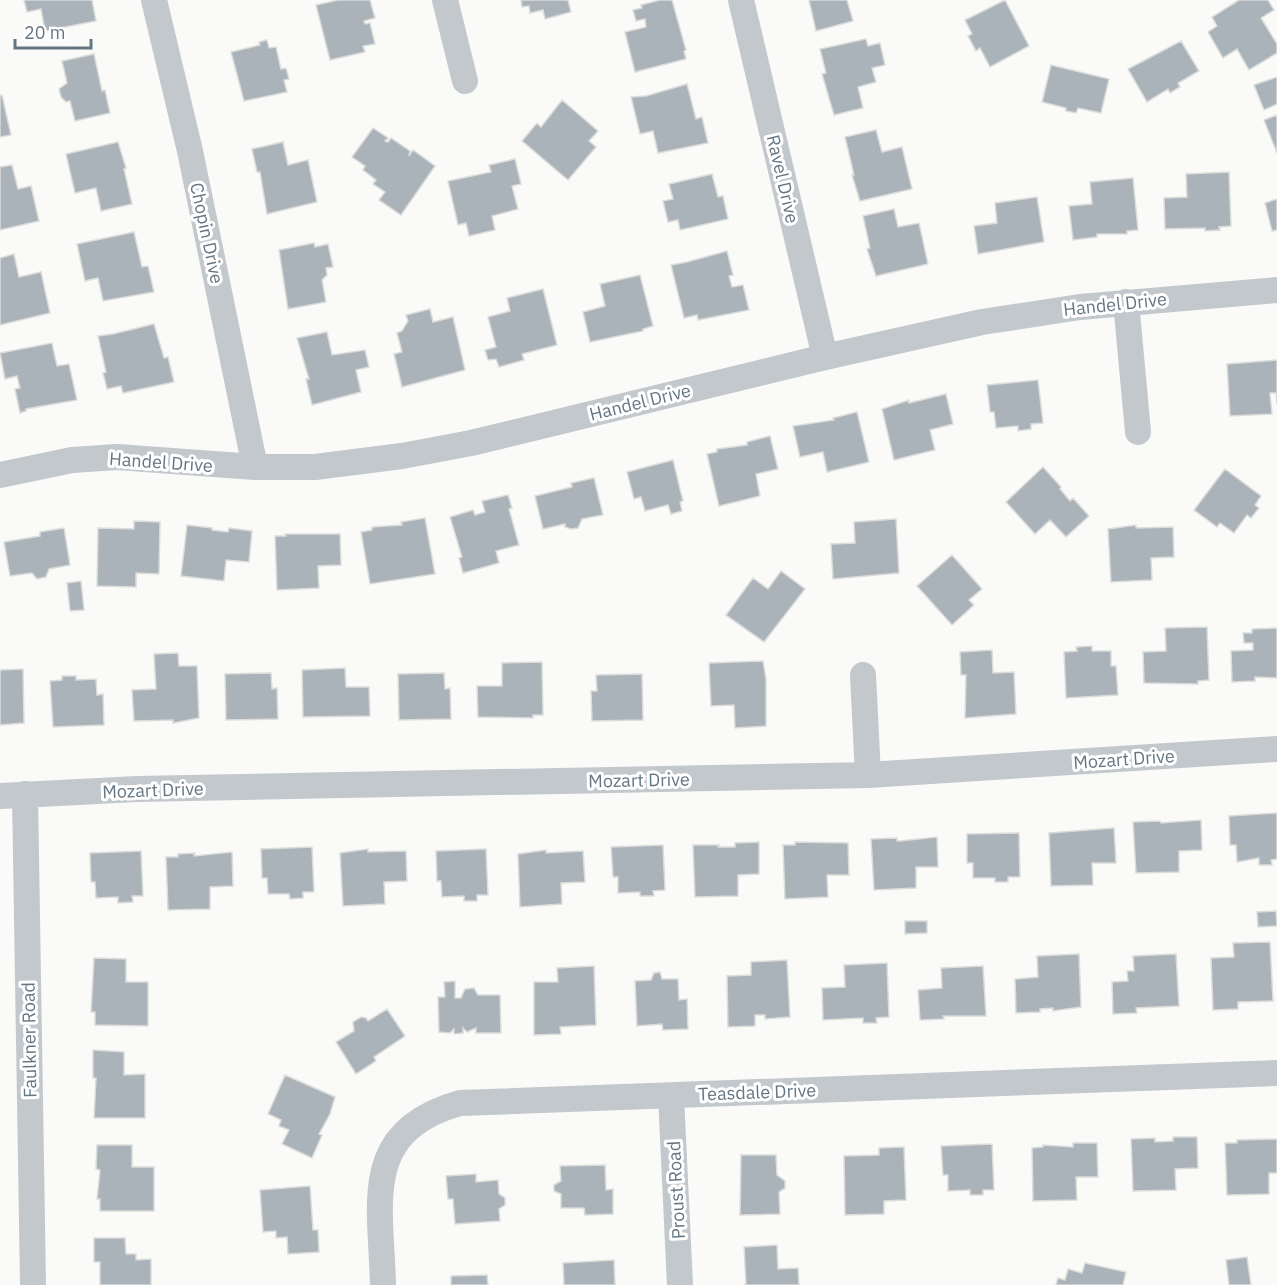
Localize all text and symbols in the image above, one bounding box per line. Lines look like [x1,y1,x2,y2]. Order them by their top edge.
scale bar [15,12,92,50]
text: 20 m [24,21,66,44]
street label: Ravel Drive [762,132,804,226]
street label: Chopin Drive [185,180,229,286]
street label: Handel Drive [1062,287,1168,321]
street label: Handel Drive [587,378,693,426]
street label: Handel Drive [108,447,214,477]
street label: Mozart Drive [1073,744,1176,774]
street label: Mozart Drive [588,768,690,792]
street label: Mozart Drive [102,777,204,803]
street label: Faulkner Road [16,982,42,1098]
street label: Teasdale Drive [698,1078,817,1106]
street label: Proust Road [662,1140,690,1240]

